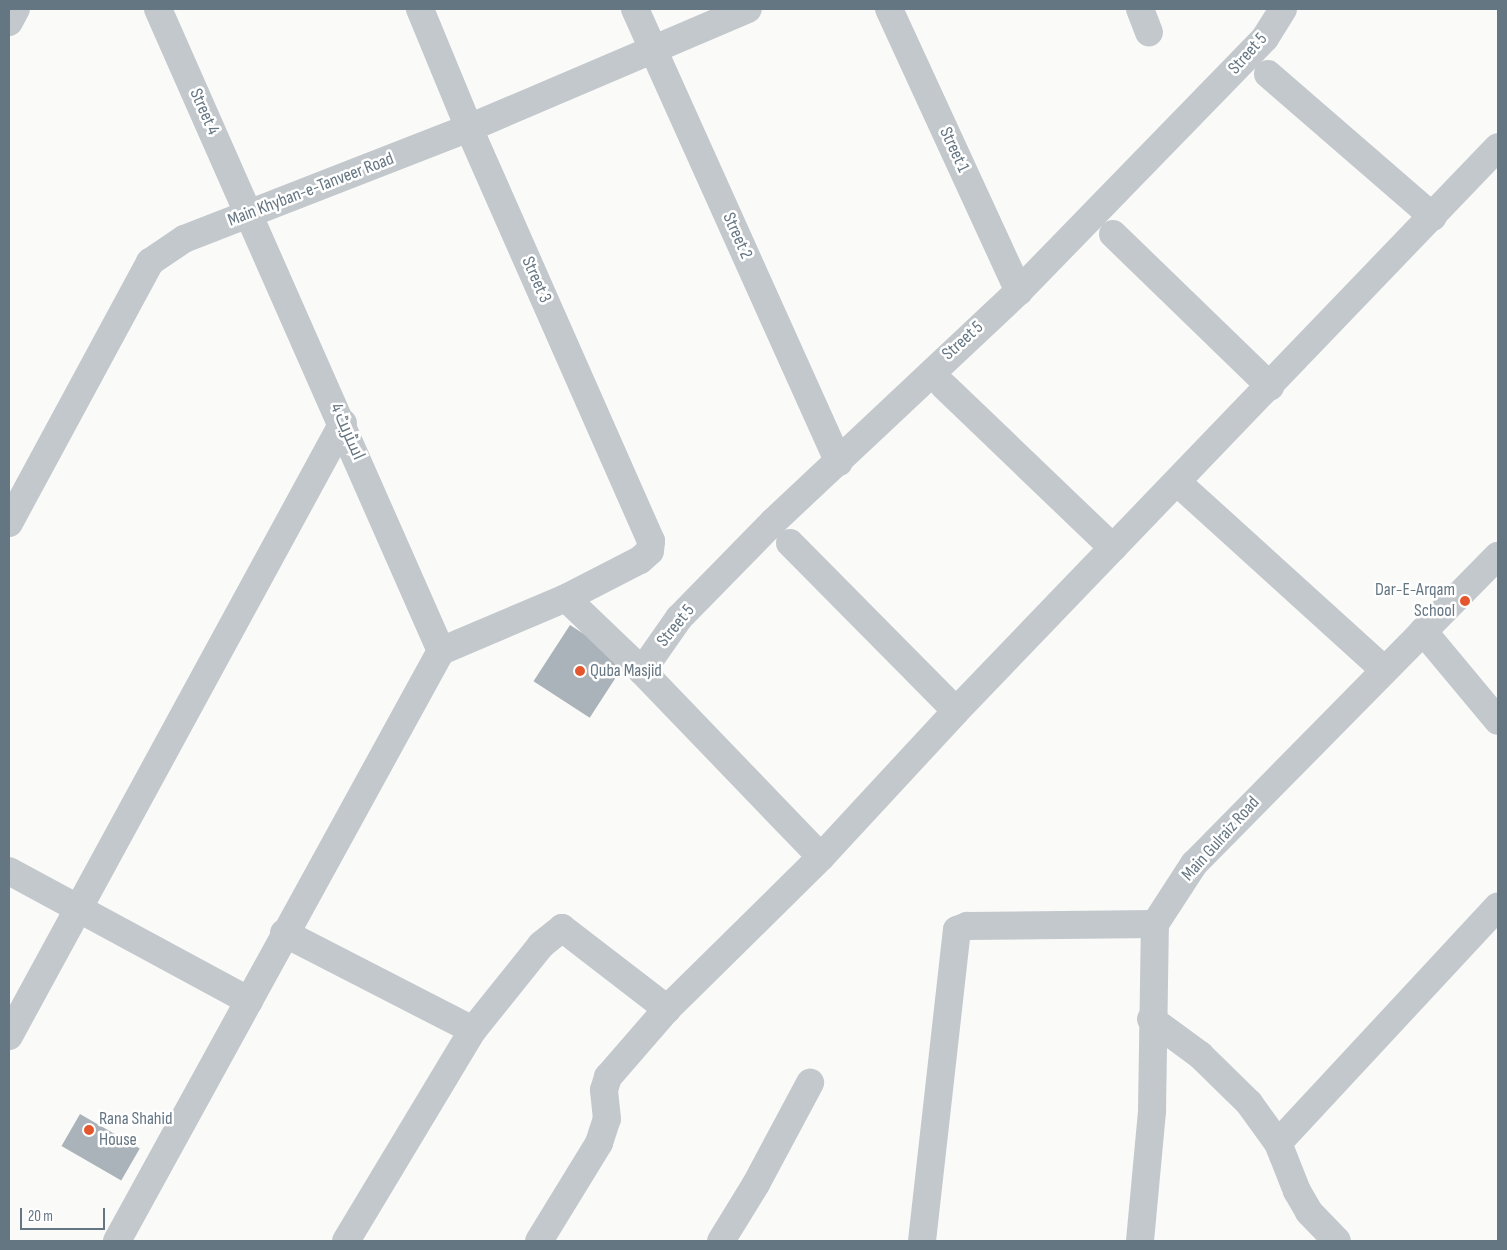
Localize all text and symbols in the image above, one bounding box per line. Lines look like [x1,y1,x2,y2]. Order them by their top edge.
street label: Street 5 [1224,29,1272,79]
street label: Street 4 [184,86,224,138]
street label: Street 1 [934,124,974,176]
street label: Main Khyban-e-Tanveer Road [225,148,397,232]
street label: Street 2 [717,210,757,262]
street label: Street 3 [516,254,556,306]
street label: Street 5 [938,317,988,365]
street label: اسٹریٹ 4 [325,400,369,464]
place label: Dar-E-Arqam School [1375,580,1455,622]
marker: Dar-E-Arqam School [1459,595,1471,607]
street label: Street 5 [652,601,700,651]
place label: Quba Masjid [590,660,662,682]
marker: Quba Masjid [574,665,586,677]
street label: Main Gulraiz Road [1178,792,1264,886]
place label: Rana Shahid House [99,1109,172,1152]
marker: Rana Shahid House [83,1124,95,1136]
scale bar [22,1198,108,1230]
text: 20 m [28,1207,53,1226]

